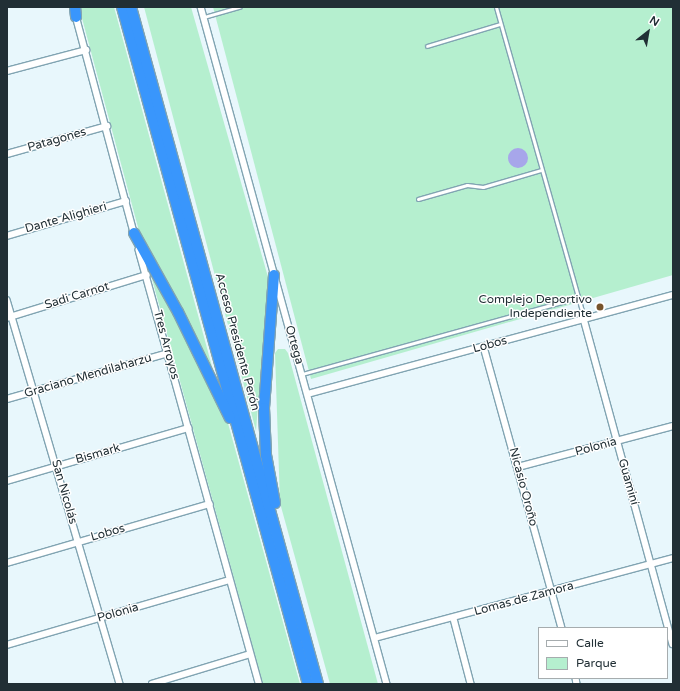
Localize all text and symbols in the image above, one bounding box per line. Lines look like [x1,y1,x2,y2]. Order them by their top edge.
north arrow [628,12,668,52]
text: N [647,13,662,29]
street label: Patagones [26,125,88,155]
street label: Dante Alighieri [23,199,109,237]
street label: Acceso Presidente Perón [212,272,262,412]
street label: Sadi Carnot [43,279,111,313]
place label: Complejo Deportivo Independiente [479,293,592,321]
marker: Complejo Deportivo Independiente [595,302,605,312]
street label: Tres Arroyos [150,309,182,381]
street label: Ortega [282,324,306,366]
street label: Lobos [471,334,509,356]
street label: Graciano Mendilaharzu [23,351,153,401]
street label: Polonia [574,435,618,459]
street label: Bismark [74,441,122,467]
street label: Nicasio Oroño [506,446,540,528]
street label: Guaminí [615,457,641,507]
street label: San Nicolás [48,458,80,526]
street label: Lobos [89,521,127,545]
street label: Lomas de Zamora [473,579,575,619]
street label: Polonia [96,600,140,626]
legend [538,627,668,679]
text: Calle [576,636,604,650]
text: Parque [576,656,617,670]

